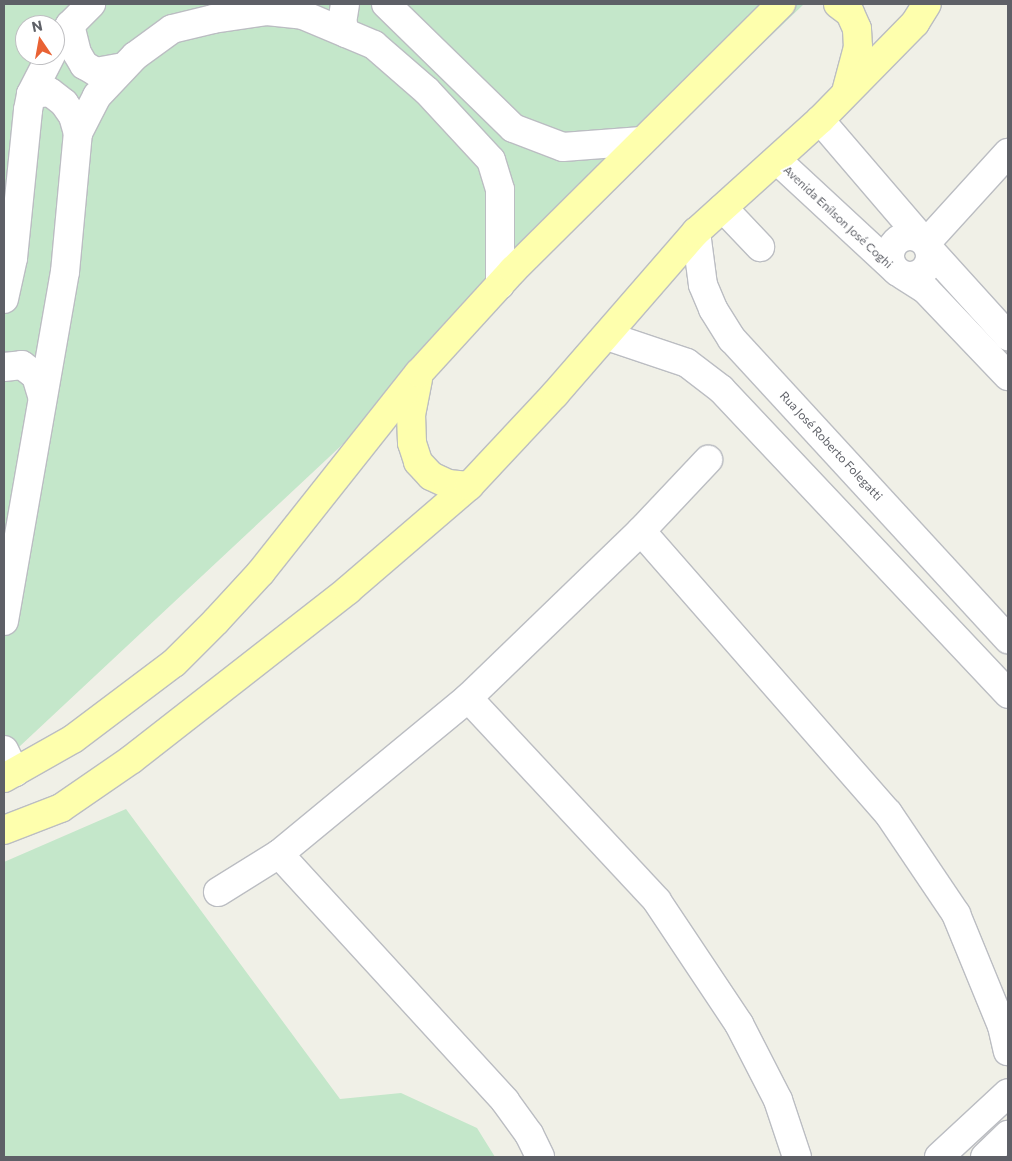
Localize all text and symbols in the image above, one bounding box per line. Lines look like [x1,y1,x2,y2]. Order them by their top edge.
north arrow [15,15,65,65]
text: N [30,16,44,35]
street label: Avenida Enílson José Coghi [780,163,896,271]
street label: Rua José Roberto Folegatti [777,388,885,504]

